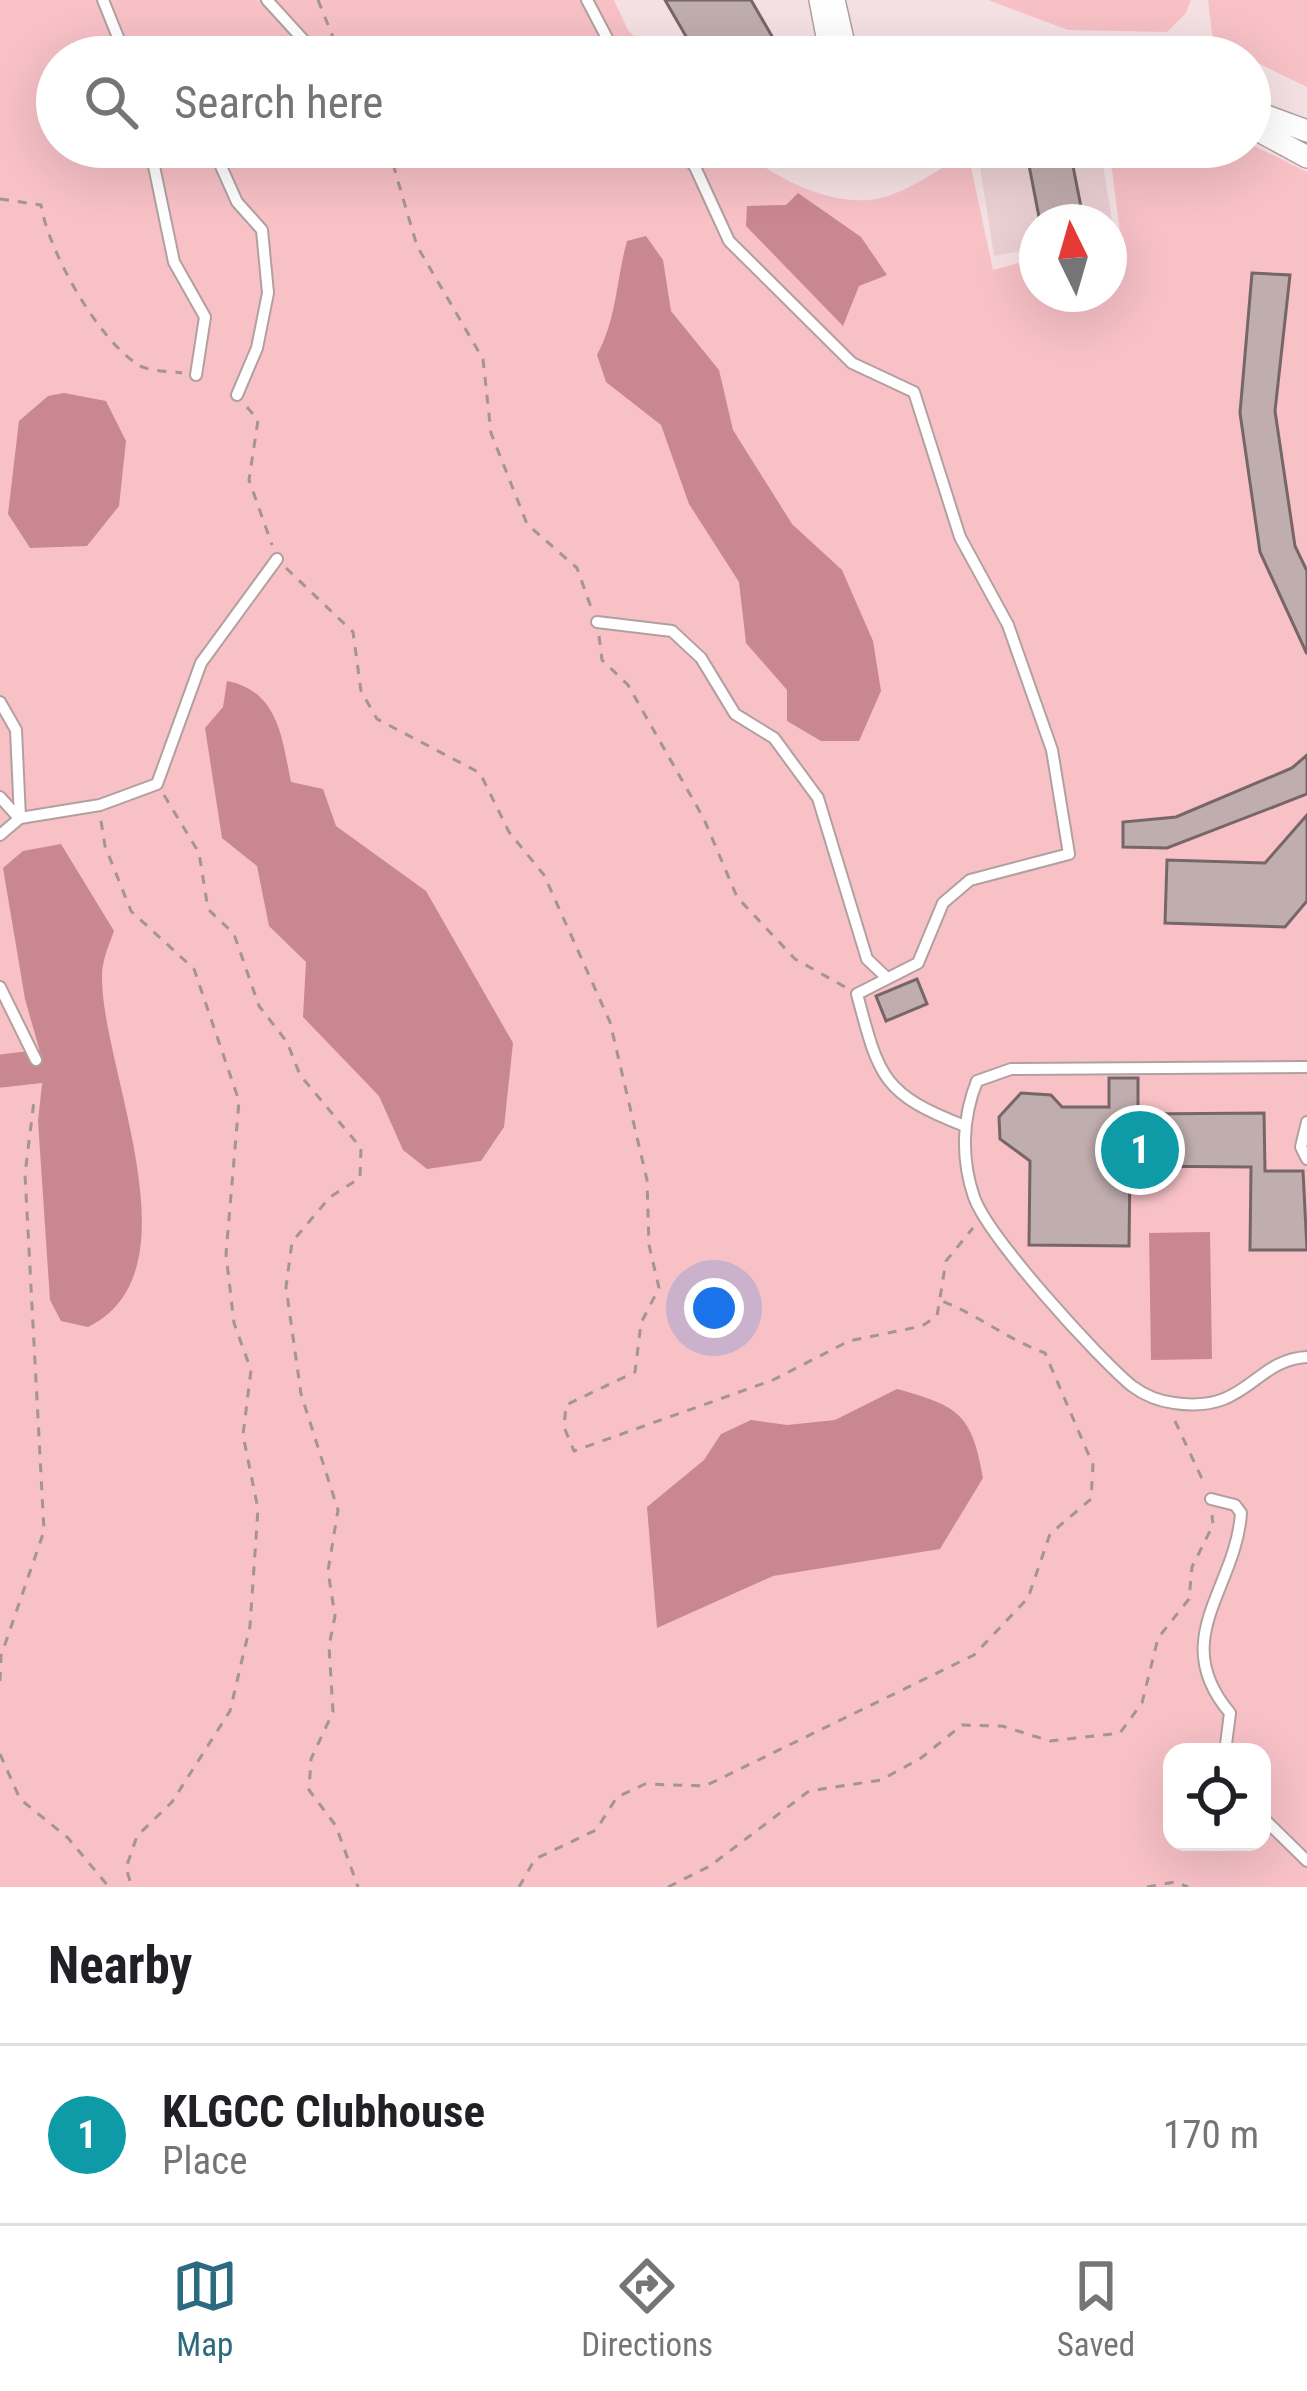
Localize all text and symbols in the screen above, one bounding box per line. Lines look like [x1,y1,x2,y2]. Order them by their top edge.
search box [36,36,1271,168]
icon: search [78,69,144,135]
text: Search here [174,76,383,129]
north arrow [1019,204,1127,312]
pin: 1 [1101,1105,1179,1195]
your location [684,1278,744,1338]
map controls [1163,1743,1271,1851]
button: locate [1163,1743,1271,1851]
text: Nearby [48,1936,192,1995]
text: KLGCC Clubhouse [162,2085,485,2138]
text: 1 [77,2112,97,2158]
text: 170 m [1163,2112,1259,2158]
text: Place [162,2138,248,2184]
tab: Map [172,2253,238,2364]
tab: Directions [581,2253,713,2364]
tab: Saved [1057,2253,1135,2364]

